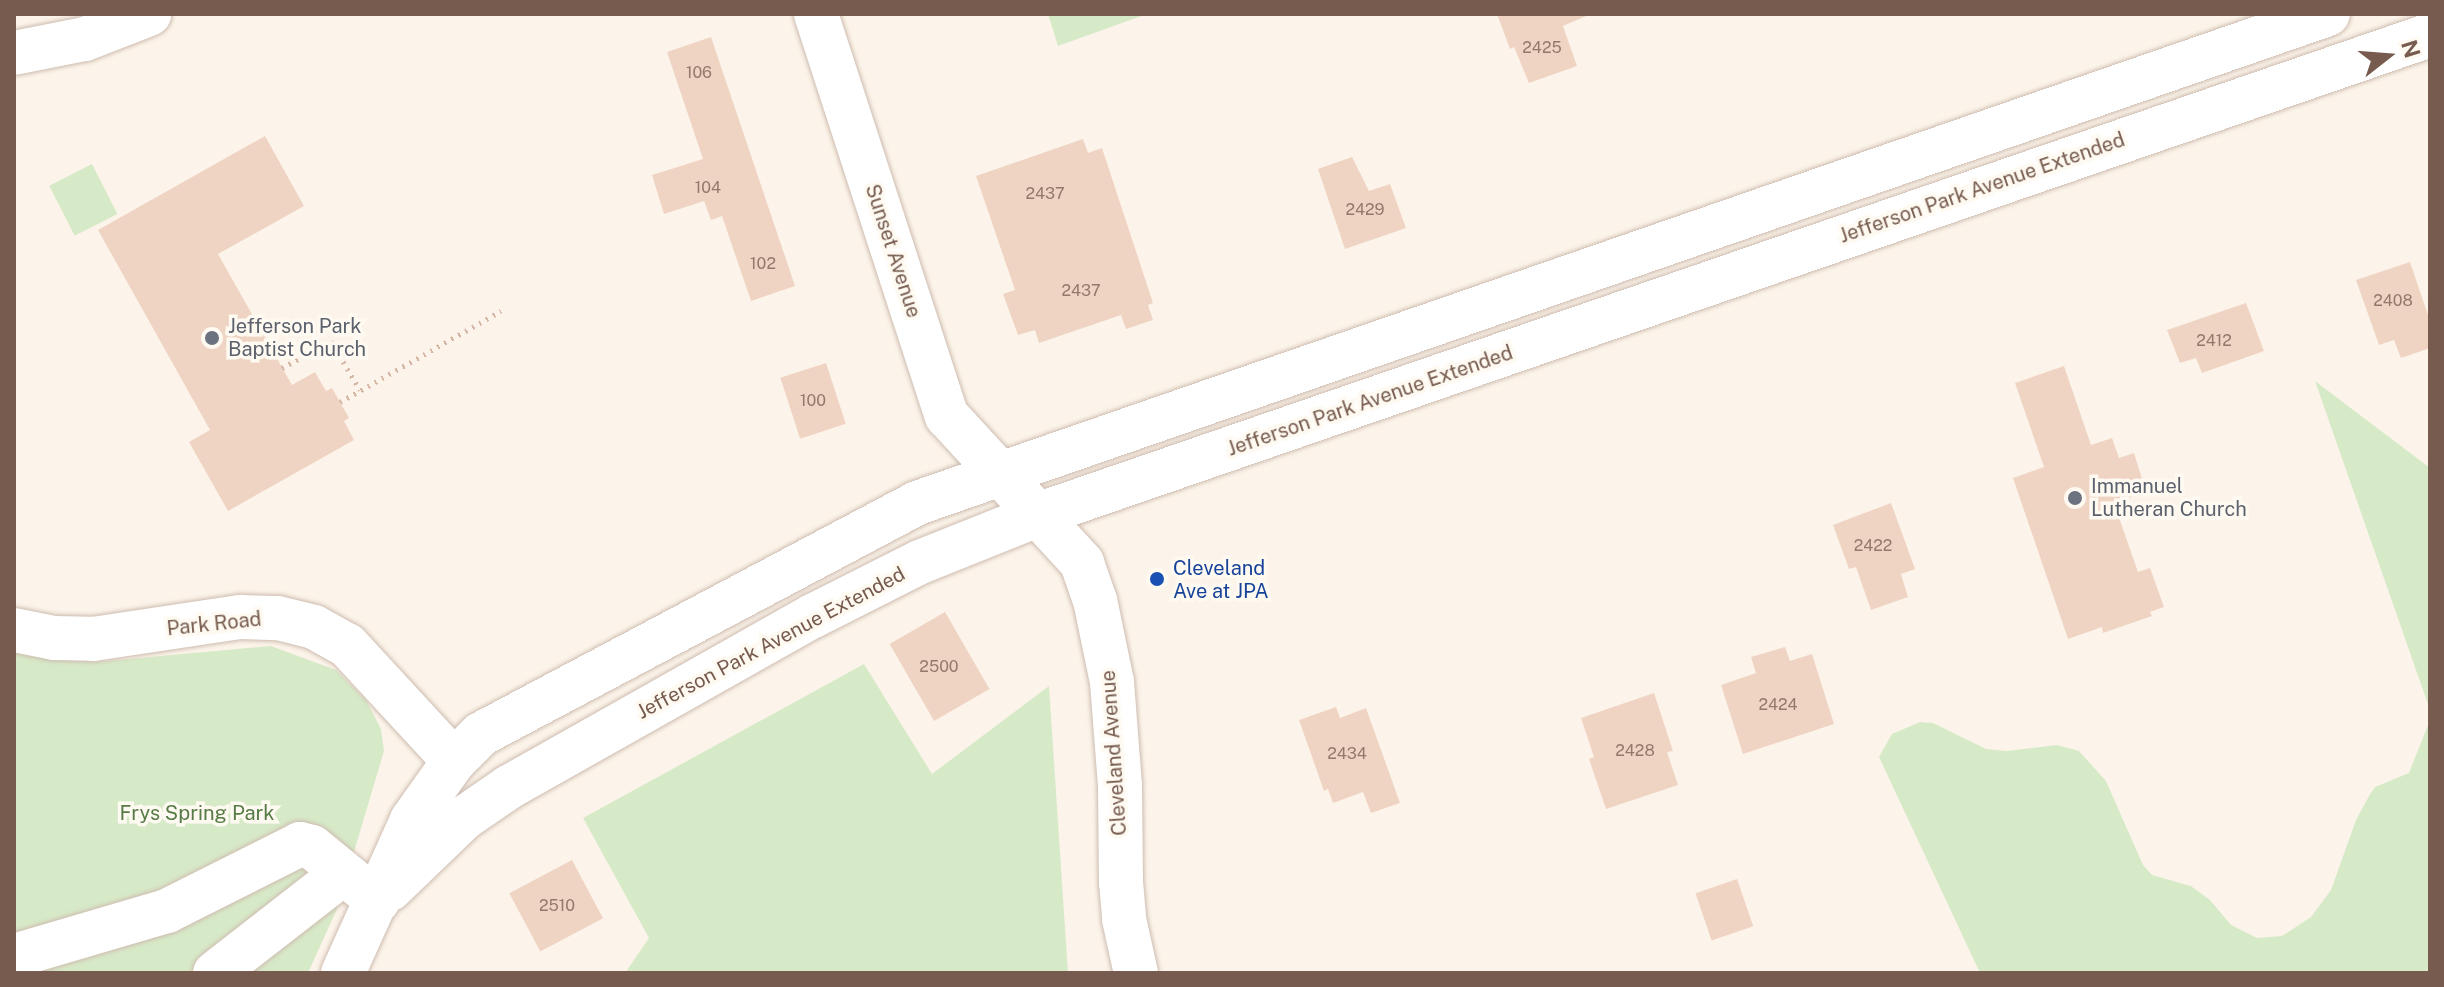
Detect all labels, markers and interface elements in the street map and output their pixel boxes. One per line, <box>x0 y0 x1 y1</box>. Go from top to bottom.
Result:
north arrow <box>2348 16 2428 96</box>
text: N <box>2396 37 2426 61</box>
house number: 2425 <box>1522 38 1562 58</box>
house number: 106 <box>686 63 712 83</box>
street label: Jefferson Park Avenue Extended <box>1836 128 2128 248</box>
house number: 104 <box>695 178 721 198</box>
street label: Sunset Avenue <box>860 181 926 321</box>
house number: 2437 <box>1026 184 1064 204</box>
house number: 2429 <box>1345 200 1385 220</box>
house number: 102 <box>750 254 776 274</box>
house number: 2437 <box>1062 281 1100 301</box>
house number: 2408 <box>2373 291 2413 311</box>
place label: Jefferson Park Baptist Church <box>228 314 366 361</box>
marker: Jefferson Park Baptist Church <box>203 329 221 347</box>
house number: 2412 <box>2196 331 2232 351</box>
street label: Jefferson Park Avenue Extended <box>1224 341 1516 461</box>
house number: 100 <box>800 391 826 411</box>
place label: Immanuel Lutheran Church <box>2091 474 2247 521</box>
marker: Immanuel Lutheran Church <box>2066 489 2084 507</box>
house number: 2422 <box>1854 536 1892 556</box>
place label: Cleveland Ave at JPA <box>1173 556 1269 603</box>
street label: Jefferson Park Avenue Extended <box>633 562 909 724</box>
marker: Cleveland Ave at JPA <box>1148 570 1166 588</box>
street label: Park Road <box>166 607 262 641</box>
house number: 2500 <box>919 657 959 677</box>
street label: Cleveland Avenue <box>1096 670 1132 836</box>
house number: 2424 <box>1758 695 1798 715</box>
house number: 2428 <box>1615 741 1655 761</box>
house number: 2434 <box>1327 744 1367 764</box>
park label: Frys Spring Park <box>119 801 275 825</box>
house number: 2510 <box>539 896 575 916</box>

